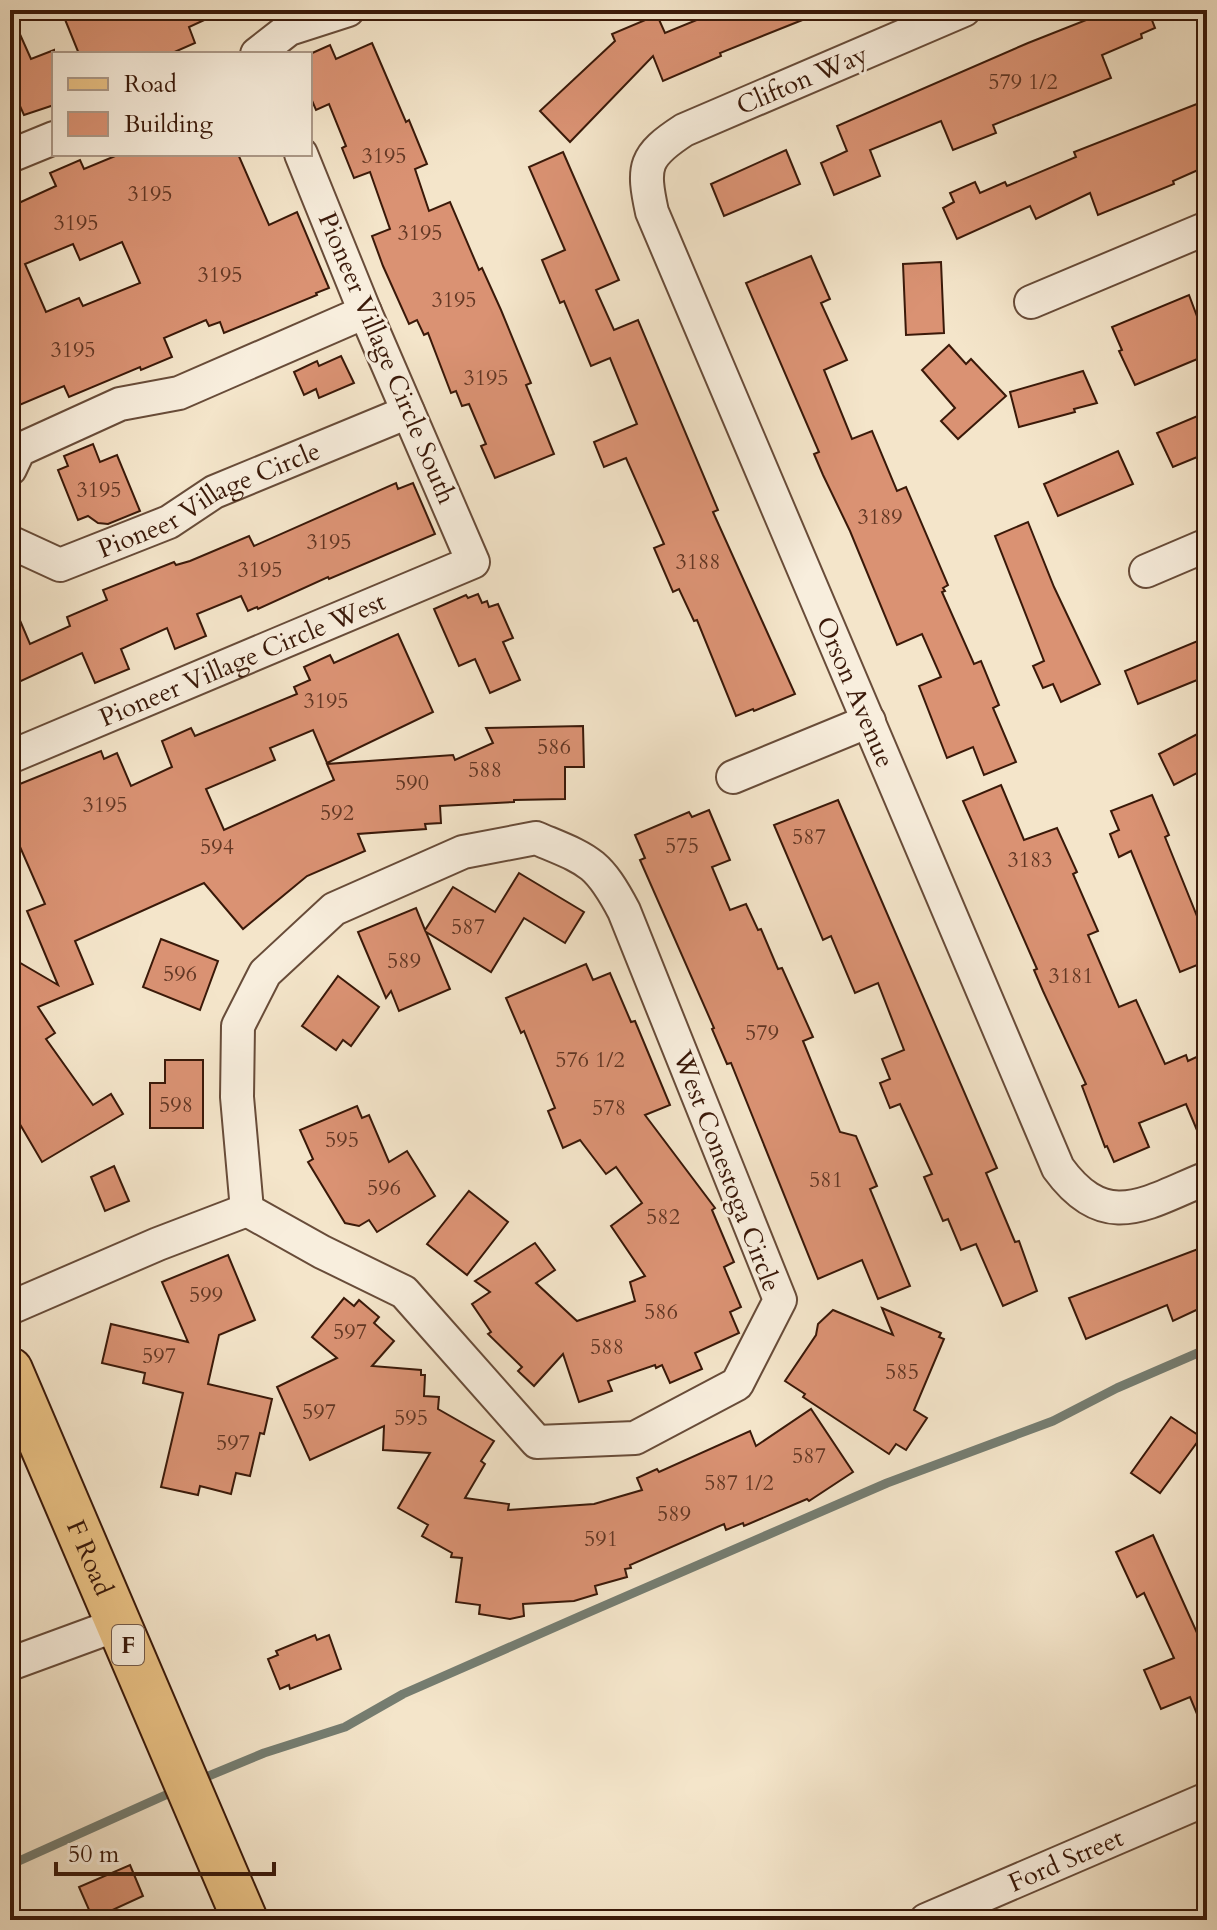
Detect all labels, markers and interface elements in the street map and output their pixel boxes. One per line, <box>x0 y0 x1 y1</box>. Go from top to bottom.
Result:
street label: Clifton Way <box>731 37 873 123</box>
legend <box>52 52 312 156</box>
house number: 579 1/2 <box>988 67 1058 97</box>
text: Road <box>124 68 177 101</box>
text: Building <box>124 108 214 141</box>
house number: 3195 <box>361 141 407 171</box>
house number: 3195 <box>127 179 173 209</box>
street label: Pioneer Village Circle South <box>310 207 464 509</box>
house number: 3195 <box>53 208 99 238</box>
house number: 3195 <box>397 218 443 248</box>
house number: 3195 <box>197 260 243 290</box>
house number: 3195 <box>431 285 477 315</box>
house number: 3195 <box>50 335 96 365</box>
house number: 3195 <box>463 363 509 393</box>
street label: Pioneer Village Circle <box>92 433 325 566</box>
house number: 3195 <box>76 475 122 505</box>
house number: 3189 <box>857 502 903 532</box>
house number: 3195 <box>306 527 352 557</box>
house number: 3188 <box>675 547 721 577</box>
house number: 3195 <box>237 555 283 585</box>
street label: Pioneer Village Circle West <box>94 583 391 735</box>
street label: Orson Avenue <box>808 611 903 773</box>
house number: 3195 <box>303 686 349 716</box>
house number: 586 <box>537 732 571 762</box>
house number: 588 <box>468 755 502 785</box>
house number: 590 <box>395 768 429 798</box>
house number: 3195 <box>82 790 128 820</box>
house number: 592 <box>320 798 354 828</box>
house number: 587 <box>792 822 826 852</box>
house number: 575 <box>665 831 699 861</box>
house number: 594 <box>200 832 234 862</box>
house number: 3183 <box>1007 845 1053 875</box>
house number: 587 <box>451 912 485 942</box>
house number: 589 <box>387 946 421 976</box>
house number: 596 <box>163 959 197 989</box>
house number: 3181 <box>1048 961 1094 991</box>
house number: 579 <box>745 1018 779 1048</box>
street label: West Conestoga Circle <box>664 1044 789 1297</box>
house number: 576 1/2 <box>555 1045 625 1075</box>
house number: 598 <box>159 1090 193 1120</box>
house number: 578 <box>592 1093 626 1123</box>
house number: 595 <box>325 1125 359 1155</box>
house number: 581 <box>809 1165 843 1195</box>
house number: 596 <box>367 1173 401 1203</box>
house number: 582 <box>646 1202 680 1232</box>
house number: 599 <box>189 1280 223 1310</box>
house number: 586 <box>644 1297 678 1327</box>
house number: 597 <box>333 1317 367 1347</box>
house number: 588 <box>590 1332 624 1362</box>
house number: 597 <box>142 1341 176 1371</box>
house number: 585 <box>885 1357 919 1387</box>
house number: 597 <box>302 1397 336 1427</box>
house number: 595 <box>394 1403 428 1433</box>
house number: 597 <box>216 1428 250 1458</box>
house number: 587 <box>792 1441 826 1471</box>
house number: 587 1/2 <box>704 1468 774 1498</box>
house number: 589 <box>657 1499 691 1529</box>
street label: F Road <box>59 1514 122 1601</box>
house number: 591 <box>584 1524 618 1554</box>
road number: F <box>112 1625 144 1665</box>
street label: Ford Street <box>1003 1820 1128 1900</box>
scale bar <box>56 1826 274 1876</box>
text: 50 m <box>68 1838 120 1871</box>

